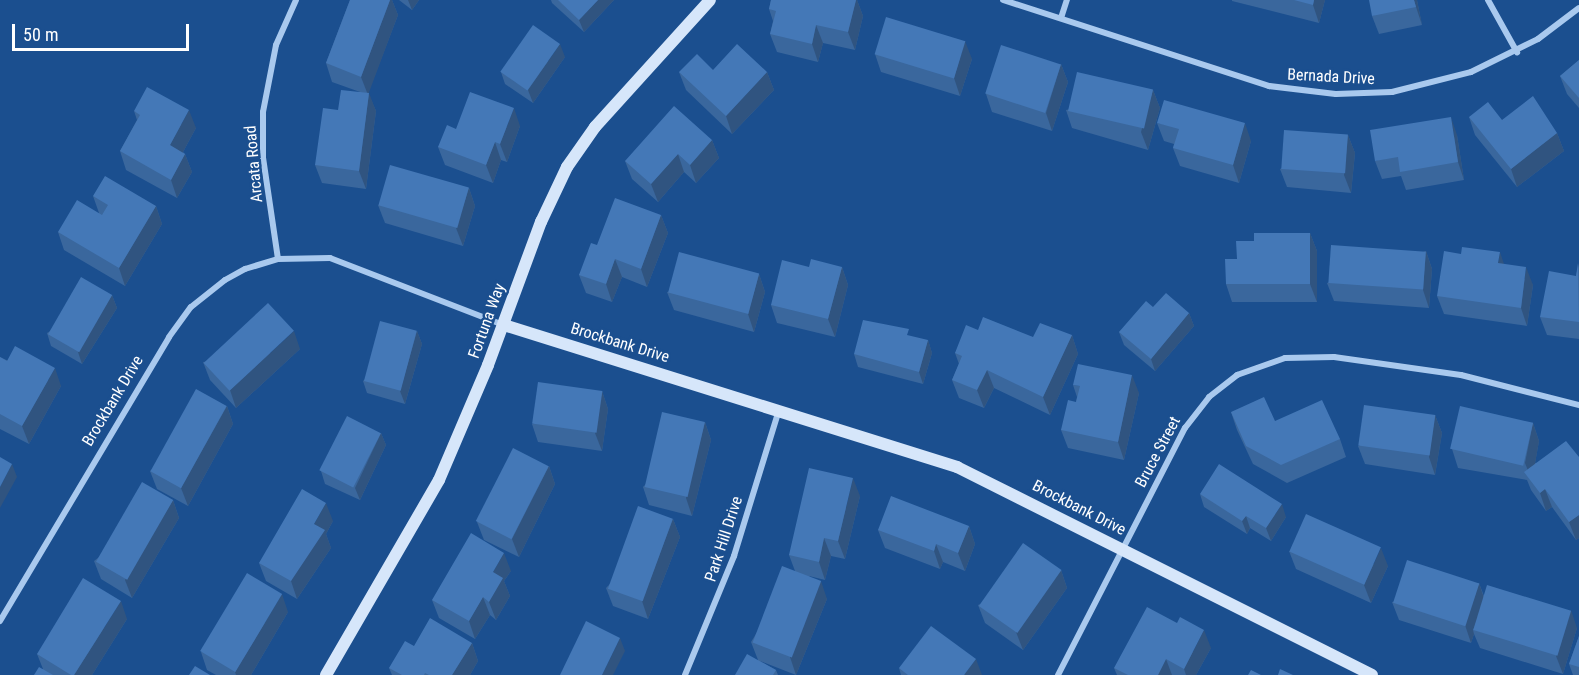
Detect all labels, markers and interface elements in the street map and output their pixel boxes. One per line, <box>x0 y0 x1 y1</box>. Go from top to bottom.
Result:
scale bar <box>15 12 192 50</box>
text: 50 m <box>23 24 58 45</box>
street label: Bernada Drive <box>1287 65 1375 89</box>
street label: Arcata Road <box>241 125 267 203</box>
street label: Fortuna Way <box>465 281 509 361</box>
street label: Brockbank Drive <box>568 319 672 367</box>
street label: Brockbank Drive <box>78 352 148 450</box>
street label: Bruce Street <box>1131 413 1185 491</box>
street label: Brockbank Drive <box>1029 476 1129 540</box>
street label: Park Hill Drive <box>701 494 747 584</box>

